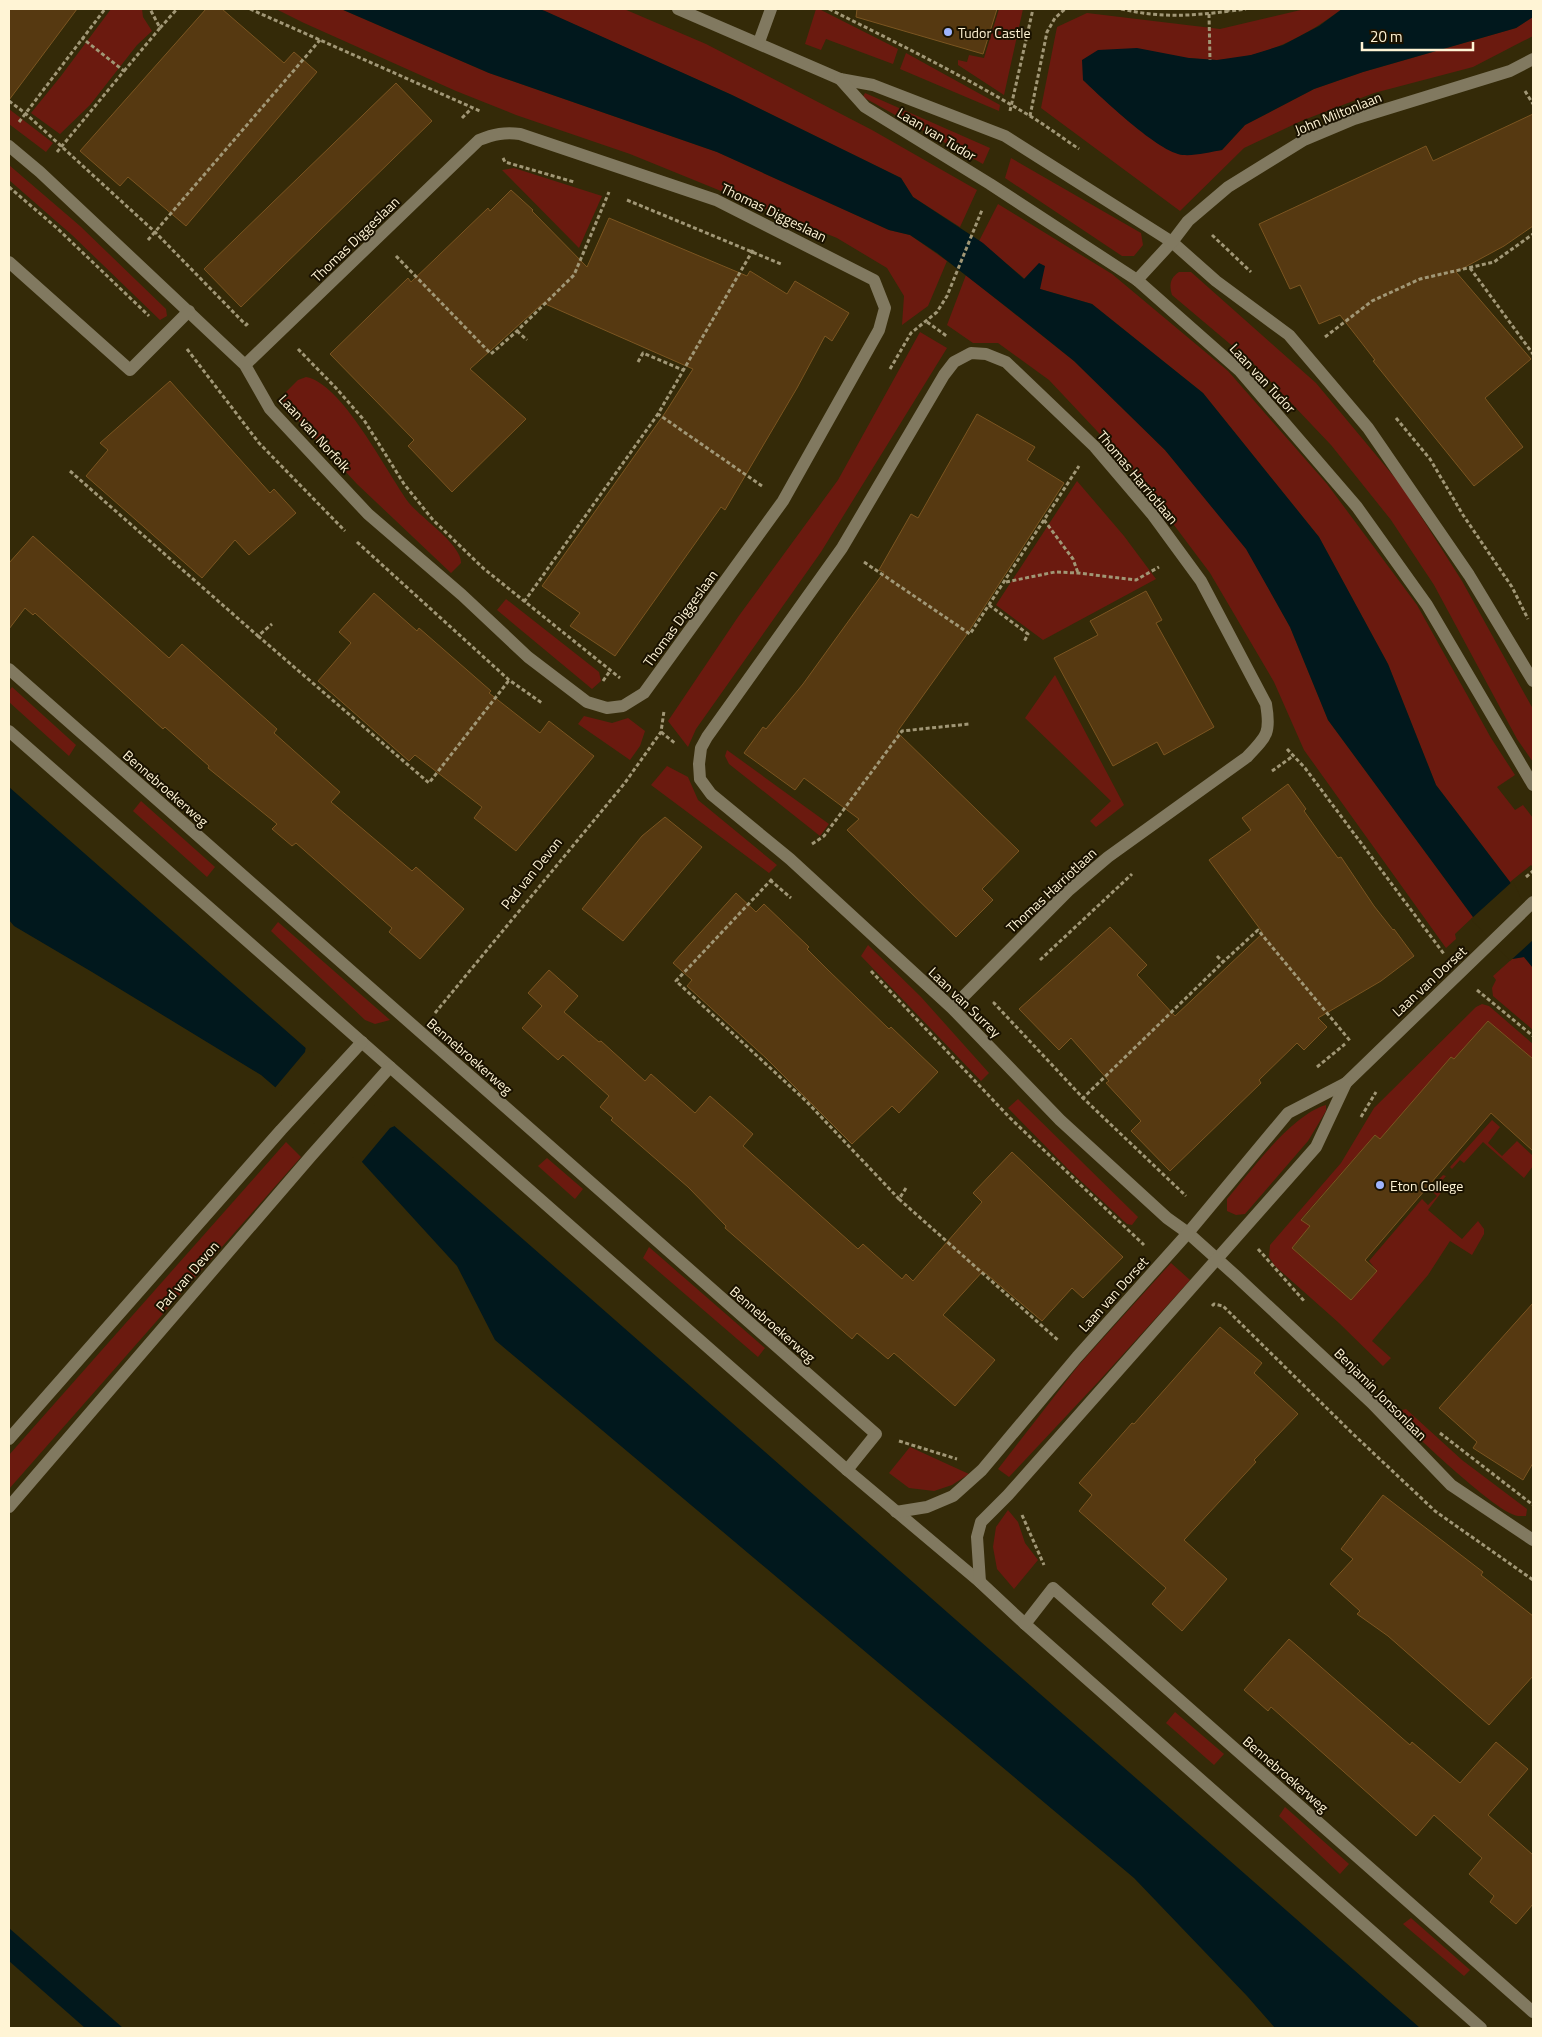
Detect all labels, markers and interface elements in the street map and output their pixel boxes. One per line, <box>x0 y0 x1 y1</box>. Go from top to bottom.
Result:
scale bar <box>1362 20 1473 52</box>
place label: Tudor Castle <box>958 22 1031 43</box>
text: 20 m <box>1370 25 1403 48</box>
marker: Tudor Castle <box>942 26 954 38</box>
street label: John Miltonlaan <box>1291 86 1385 140</box>
street label: Laan van Tudor <box>894 102 981 166</box>
street label: Thomas Diggeslaan <box>718 177 830 247</box>
street label: Thomas Diggeslaan <box>306 191 404 287</box>
street label: Laan van Tudor <box>1225 338 1301 418</box>
street label: Laan van Norfolk <box>274 389 356 477</box>
street label: Thomas Harriotlaan <box>1092 425 1184 529</box>
street label: Thomas Diggeslaan <box>638 565 722 671</box>
street label: Bennebroekerweg <box>118 745 214 831</box>
street label: Pad van Devon <box>495 832 567 914</box>
street label: Thomas Harriotlaan <box>1001 842 1101 938</box>
street label: Laan van Dorset <box>1387 941 1471 1021</box>
street label: Laan van Surrey <box>924 962 1006 1042</box>
street label: Bennebroekerweg <box>422 1013 518 1099</box>
place label: Eton College <box>1390 1175 1463 1196</box>
marker: Eton College <box>1374 1179 1386 1191</box>
street label: Pad van Devon <box>150 1236 224 1316</box>
street label: Laan van Dorset <box>1073 1252 1153 1336</box>
street label: Bennebroekerweg <box>725 1281 821 1367</box>
street label: Benjamin Jonsonlaan <box>1330 1343 1432 1445</box>
street label: Bennebroekerweg <box>1238 1731 1334 1817</box>

